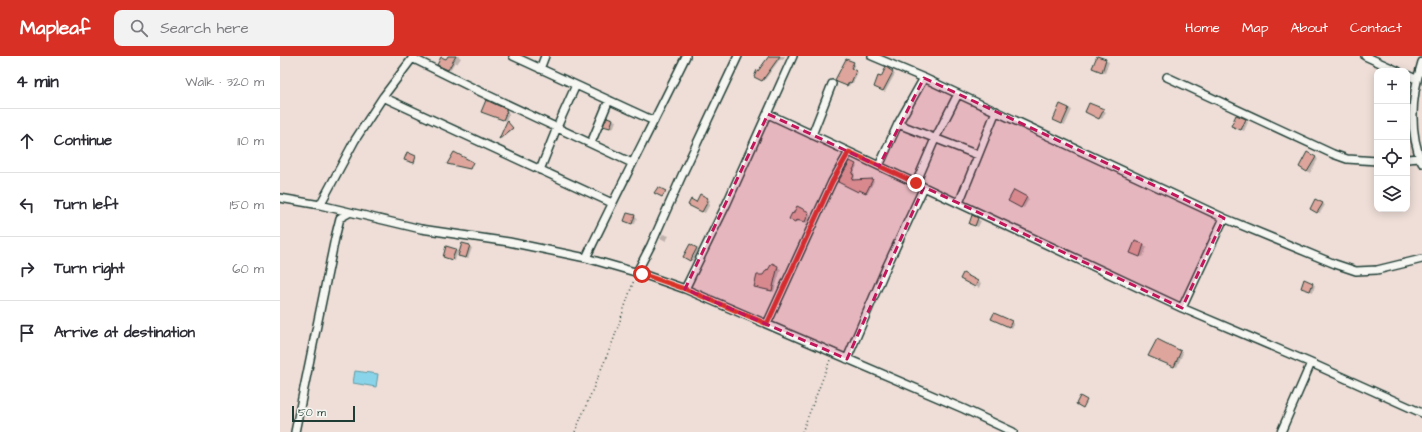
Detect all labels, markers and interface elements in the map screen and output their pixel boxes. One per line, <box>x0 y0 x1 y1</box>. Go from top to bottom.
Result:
search box <box>114 10 394 46</box>
text: Mapleaf <box>20 15 90 42</box>
icon: search <box>128 17 150 39</box>
text: Search here <box>160 18 249 39</box>
text: Home <box>1185 18 1220 38</box>
text: Map <box>1242 18 1268 38</box>
text: About <box>1290 18 1328 38</box>
text: Contact <box>1350 18 1402 38</box>
map controls <box>1374 68 1410 212</box>
button: + <box>1374 68 1410 104</box>
text: 4 min <box>16 70 59 94</box>
text: Walk · 320 m <box>185 73 264 91</box>
button: − <box>1374 104 1410 140</box>
icon: ahead <box>16 130 38 152</box>
text: Continue <box>54 130 112 151</box>
text: 110 m <box>237 132 264 150</box>
button: locate <box>1374 140 1410 176</box>
route end <box>907 174 925 192</box>
button: layers <box>1374 176 1410 212</box>
icon: left <box>16 194 38 216</box>
text: Turn left <box>54 194 118 215</box>
text: 150 m <box>230 196 264 214</box>
icon: right <box>16 258 38 280</box>
text: Turn right <box>54 258 125 279</box>
text: 60 m <box>232 260 264 278</box>
route start <box>633 265 651 283</box>
icon: arrive <box>16 322 38 344</box>
text: Arrive at destination <box>54 322 195 343</box>
scale bar <box>292 404 355 423</box>
text: 50 m <box>298 405 326 420</box>

